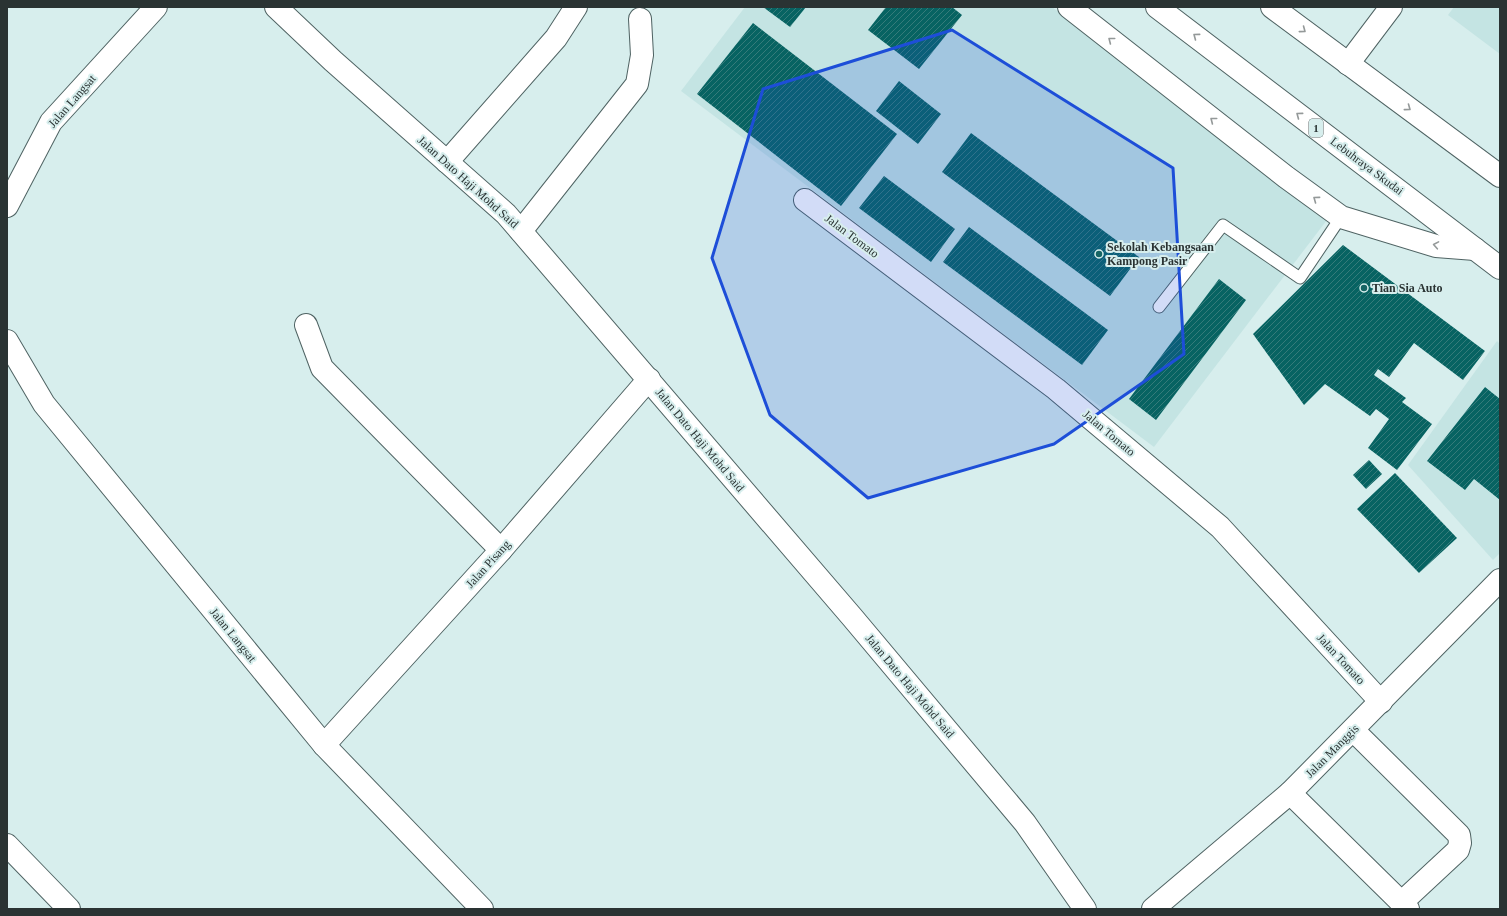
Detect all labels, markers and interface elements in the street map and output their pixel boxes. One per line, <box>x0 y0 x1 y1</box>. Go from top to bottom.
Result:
one-way arrow <box>1299 26 1306 33</box>
one-way arrow <box>1193 34 1200 41</box>
one-way arrow <box>1108 38 1115 45</box>
street label: Jalan Langsat <box>45 71 99 130</box>
one-way arrow <box>1403 103 1410 110</box>
one-way arrow <box>1297 113 1304 120</box>
one-way arrow <box>1211 118 1218 125</box>
road number: 1 <box>1309 119 1323 137</box>
street label: Jalan Dato Haji Mohd Said <box>415 133 521 231</box>
street label: Lebuhraya Skudai <box>1328 134 1407 198</box>
one-way arrow <box>1314 197 1321 204</box>
street label: Jalan Tomato <box>822 211 882 261</box>
place label: Sekolah Kebangsaan Kampong Pasir <box>1107 240 1214 268</box>
one-way arrow <box>1433 241 1439 250</box>
marker: Sekolah Kebangsaan Kampong Pasir <box>1094 249 1104 259</box>
place label: Tian Sia Auto <box>1372 281 1442 295</box>
marker: Tian Sia Auto <box>1359 283 1369 293</box>
street label: Jalan Dato Haji Mohd Said <box>653 385 747 495</box>
street label: Jalan Tomato <box>1080 407 1138 459</box>
street label: Jalan Pisang <box>463 537 513 591</box>
street label: Jalan Langsat <box>207 605 260 665</box>
street label: Jalan Dato Haji Mohd Said <box>863 631 957 741</box>
street label: Jalan Tomato <box>1314 631 1368 687</box>
street label: Jalan Manggis <box>1302 721 1362 781</box>

